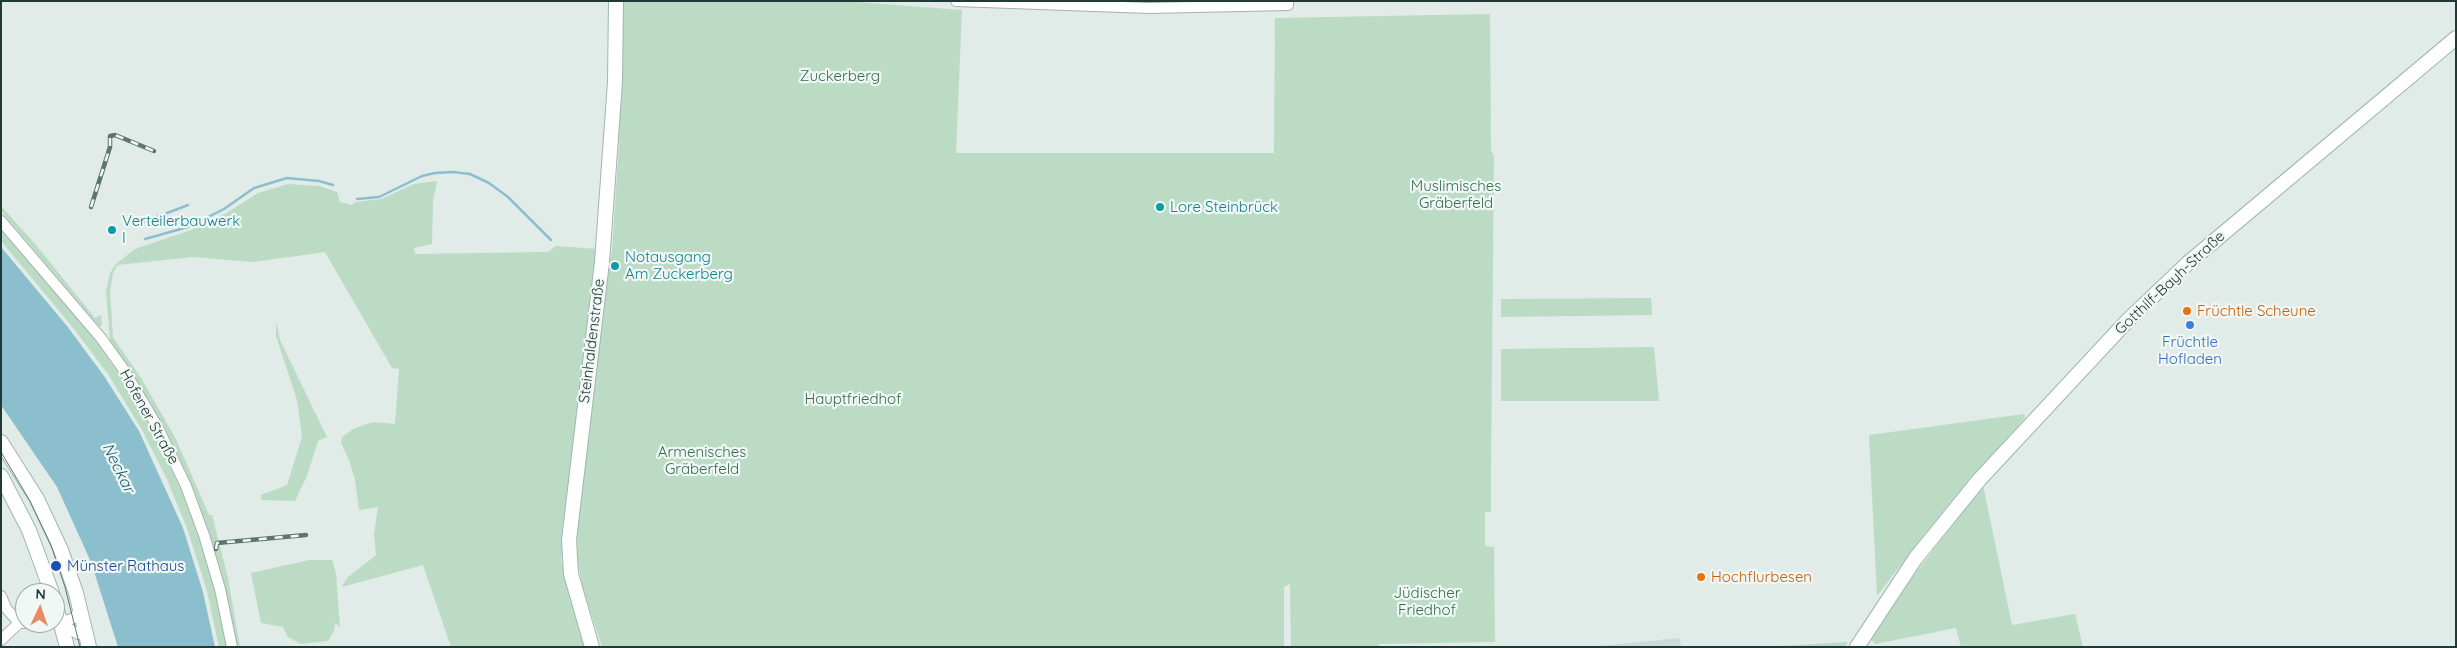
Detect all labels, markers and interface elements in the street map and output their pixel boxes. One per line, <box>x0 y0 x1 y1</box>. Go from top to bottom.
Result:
park label: Zuckerberg <box>800 67 880 85</box>
park label: Muslimisches Gräberfeld <box>1411 177 1501 212</box>
place label: Lore Steinbrück <box>1170 198 1278 216</box>
marker: Lore Steinbrück <box>1154 201 1166 213</box>
place label: Verteilerbauwerk I <box>122 212 240 247</box>
marker: Verteilerbauwerk I <box>106 224 118 236</box>
street label: Gotthilf-Bayh-Straße <box>2111 227 2229 339</box>
place label: Notausgang Am Zuckerberg <box>625 248 733 283</box>
marker: Notausgang Am Zuckerberg <box>609 260 621 272</box>
street label: Steinhaldenstraße <box>575 278 609 404</box>
place label: Früchtle Scheune <box>2197 302 2316 320</box>
marker: Früchtle Scheune <box>2181 305 2193 317</box>
marker: Früchtle Hofladen <box>2184 319 2196 331</box>
place label: Früchtle Hofladen <box>2158 333 2222 368</box>
street label: Hofener Straße <box>115 366 183 468</box>
park label: Hauptfriedhof <box>804 390 902 408</box>
water label: Neckar <box>98 440 138 496</box>
park label: Armenisches Gräberfeld <box>658 443 746 478</box>
place label: Münster Rathaus <box>67 557 184 575</box>
marker: Münster Rathaus <box>49 559 63 573</box>
place label: Hochflurbesen <box>1711 568 1812 586</box>
marker: Hochflurbesen <box>1695 571 1707 583</box>
north arrow <box>15 583 65 633</box>
park label: Jüdischer Friedhof <box>1394 584 1460 619</box>
text: N <box>35 585 46 603</box>

